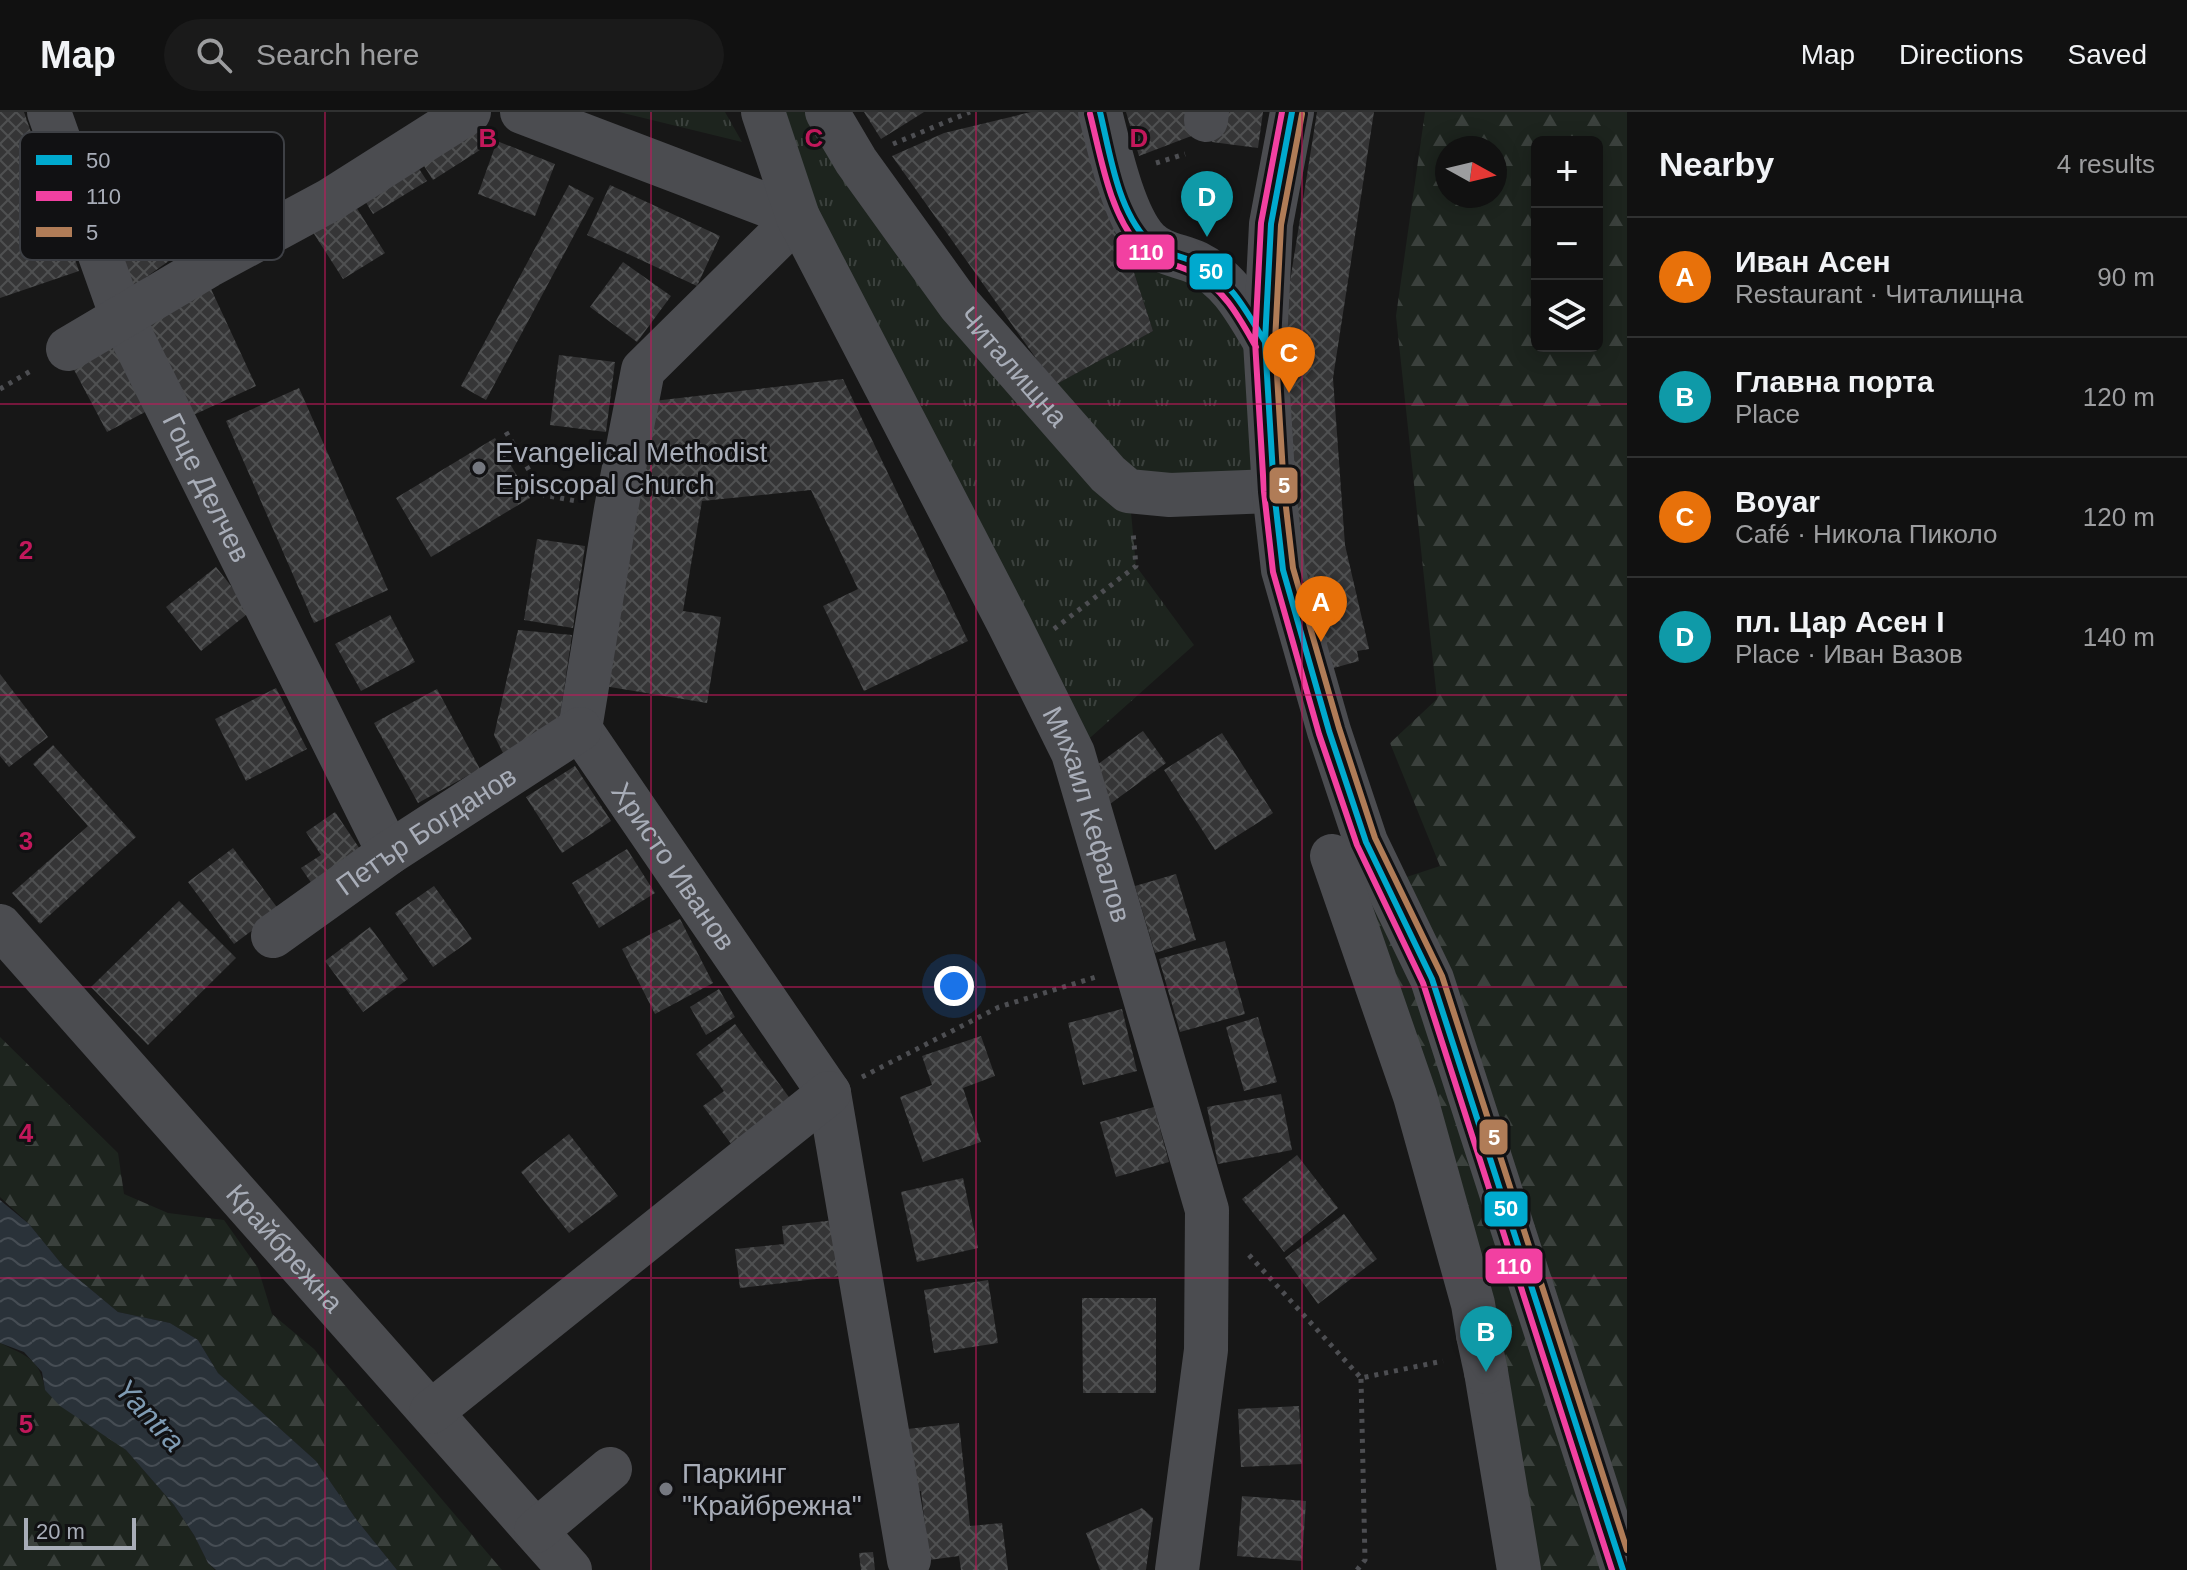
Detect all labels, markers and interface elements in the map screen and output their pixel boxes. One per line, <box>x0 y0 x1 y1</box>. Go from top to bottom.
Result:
search box <box>164 19 724 91</box>
icon: search <box>192 33 236 77</box>
text: Map <box>40 34 116 76</box>
text: Search here <box>256 38 419 71</box>
text: Map <box>1801 39 1855 70</box>
text: Directions <box>1899 39 2024 70</box>
text: Saved <box>2068 39 2147 70</box>
text: B <box>479 123 497 153</box>
text: C <box>805 123 824 153</box>
text: D <box>1130 123 1148 153</box>
legend <box>20 132 284 260</box>
north arrow <box>1435 136 1507 208</box>
map controls <box>1531 136 1603 352</box>
button: + <box>1531 136 1603 208</box>
text: Nearby <box>1659 145 1774 183</box>
text: 50 <box>86 148 110 173</box>
text: 4 results <box>2057 149 2155 179</box>
pin: D <box>1181 171 1233 237</box>
text: 110 <box>86 184 121 209</box>
button: − <box>1531 208 1603 280</box>
text: 5 <box>86 220 98 245</box>
line badge: 110 <box>1115 233 1176 271</box>
text: 110 <box>1128 240 1164 265</box>
text: Иван Асен <box>1735 245 1891 278</box>
line badge: 50 <box>1188 252 1234 291</box>
text: 50 <box>1199 259 1223 284</box>
text: A <box>1676 262 1694 292</box>
text: 90 m <box>2097 262 2155 292</box>
text: Restaurant · Читалищна <box>1735 279 2023 309</box>
button: layers <box>1531 280 1603 352</box>
street label: Читалищна <box>953 300 1074 433</box>
pin: C <box>1263 327 1315 393</box>
text: Главна порта <box>1735 365 1934 398</box>
text: B <box>1676 382 1694 412</box>
text: 120 m <box>2083 382 2155 412</box>
text: Place <box>1735 399 1800 429</box>
street label: Гоце Делчев <box>157 408 257 567</box>
place label: Evangelical Methodist Episcopal Church <box>495 437 768 500</box>
marker: Evangelical Methodist Episcopal Church <box>470 459 488 477</box>
line badge: 5 <box>1268 466 1299 505</box>
text: 5 <box>1278 473 1290 498</box>
text: Boyar <box>1735 485 1820 518</box>
text: C <box>1676 502 1694 532</box>
text: 120 m <box>2083 502 2155 532</box>
text: Café · Никола Пиколо <box>1735 519 1997 549</box>
text: 2 <box>19 535 33 565</box>
pin: A <box>1295 576 1347 642</box>
text: пл. Цар Асен I <box>1735 605 1945 638</box>
text: D <box>1676 622 1694 652</box>
text: 140 m <box>2083 622 2155 652</box>
text: Place · Иван Вазов <box>1735 639 1963 669</box>
street label: Михаил Кефалов <box>1037 701 1137 926</box>
street label: Петър Богданов <box>330 759 522 901</box>
street label: Христо Иванов <box>606 777 742 956</box>
text: 3 <box>19 826 33 856</box>
your location <box>934 966 974 1006</box>
text: 4 <box>19 1118 34 1148</box>
line badge: 5 <box>1478 1118 1509 1156</box>
text: 5 <box>1488 1125 1500 1150</box>
street label: Крайбрежна <box>220 1178 350 1318</box>
line badge: 50 <box>1483 1190 1529 1228</box>
text: 50 <box>1494 1196 1518 1221</box>
line badge: 110 <box>1484 1247 1544 1285</box>
text: 110 <box>1496 1254 1532 1279</box>
pin: B <box>1460 1306 1512 1372</box>
water label: Yantra <box>109 1372 191 1458</box>
text: 5 <box>19 1409 33 1439</box>
place label: Паркинг "Крайбрежна" <box>682 1458 862 1521</box>
marker: Паркинг "Крайбрежна" <box>657 1480 675 1498</box>
scale bar <box>24 1514 136 1550</box>
text: 20 m <box>36 1519 85 1544</box>

